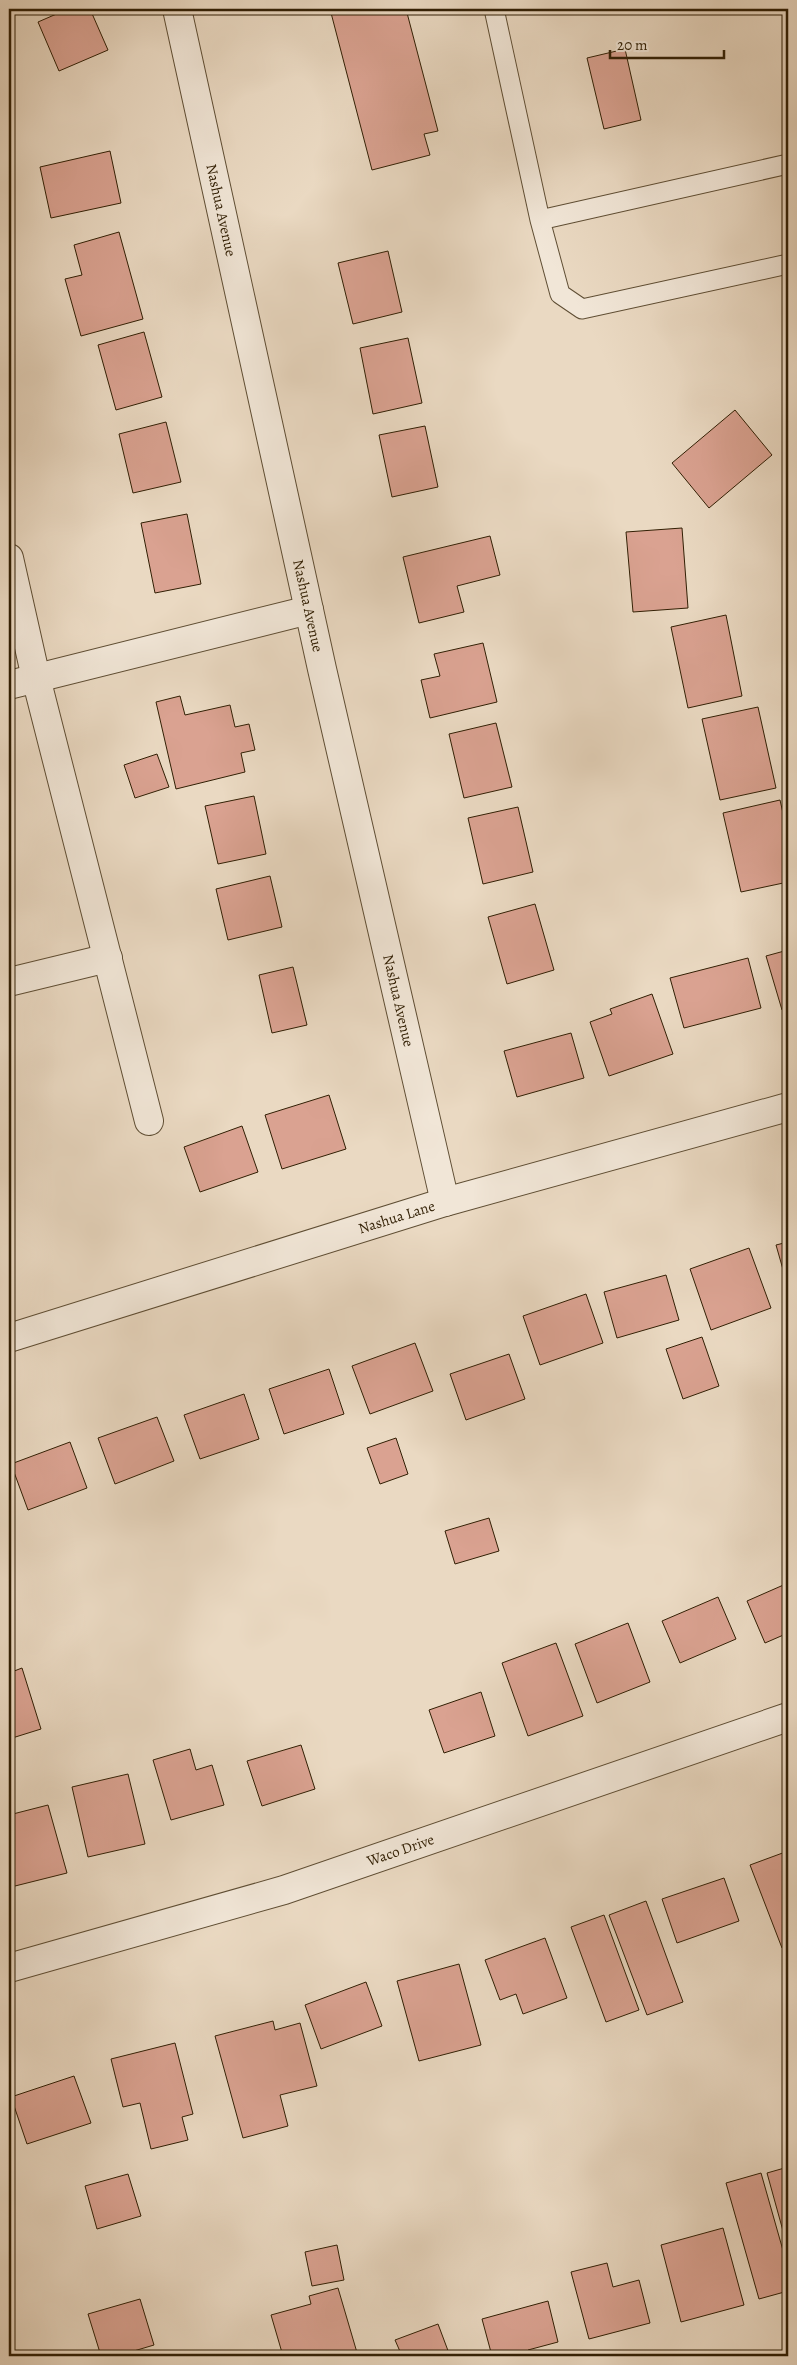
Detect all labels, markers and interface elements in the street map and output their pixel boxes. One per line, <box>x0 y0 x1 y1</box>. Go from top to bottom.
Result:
scale bar <box>610 28 723 60</box>
text: 20 m <box>617 35 648 55</box>
street label: Nashua Avenue <box>201 162 241 259</box>
street label: Nashua Avenue <box>288 558 328 654</box>
street label: Nashua Avenue <box>378 952 419 1049</box>
street label: Nashua Lane <box>356 1196 438 1238</box>
street label: Waco Drive <box>363 1829 437 1871</box>

